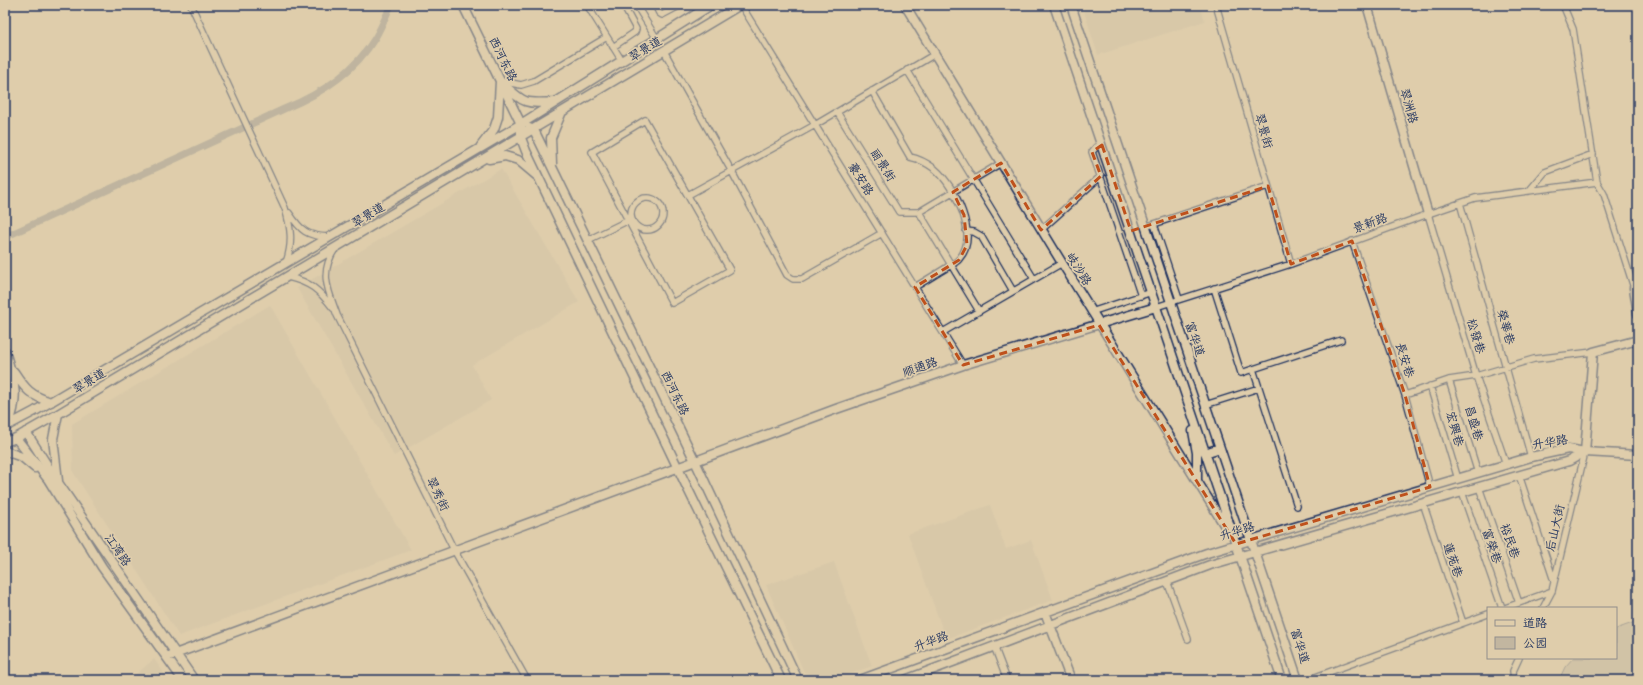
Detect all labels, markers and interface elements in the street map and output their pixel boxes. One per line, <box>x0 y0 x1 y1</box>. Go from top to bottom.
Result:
street label: 西河东路 <box>484 35 519 85</box>
street label: 翠景道 <box>626 35 665 66</box>
street label: 翠洲路 <box>1395 87 1420 126</box>
street label: 翠景街 <box>1250 112 1275 151</box>
street label: 丽景街 <box>866 147 898 185</box>
street label: 豪安路 <box>844 161 876 199</box>
street label: 翠景道 <box>349 201 388 232</box>
street label: 景新路 <box>1351 211 1390 238</box>
street label: 岐沙路 <box>1062 251 1094 289</box>
street label: 榮華巷 <box>1492 308 1517 347</box>
street label: 松發巷 <box>1462 317 1487 356</box>
street label: 富华道 <box>1181 320 1207 359</box>
street label: 長安巷 <box>1391 341 1416 380</box>
street label: 顺通路 <box>901 355 940 381</box>
street label: 翠景道 <box>70 367 109 398</box>
street label: 西河东路 <box>656 369 691 419</box>
street label: 昌盛巷 <box>1460 404 1485 443</box>
street label: 宏興巷 <box>1441 410 1466 449</box>
street label: 升华路 <box>1531 433 1569 454</box>
street label: 翠秀街 <box>422 475 451 514</box>
street label: 后山大街 <box>1544 503 1569 553</box>
street label: 升华路 <box>1218 520 1257 545</box>
street label: 裕民巷 <box>1496 522 1522 561</box>
street label: 富榮巷 <box>1478 527 1504 566</box>
street label: 江湾路 <box>100 532 133 570</box>
street label: 蓮苑巷 <box>1439 541 1465 580</box>
legend <box>1487 607 1617 659</box>
text: 道路 <box>1523 617 1547 632</box>
street label: 富华道 <box>1286 627 1311 666</box>
street label: 升华路 <box>912 629 951 656</box>
text: 公园 <box>1523 637 1547 652</box>

